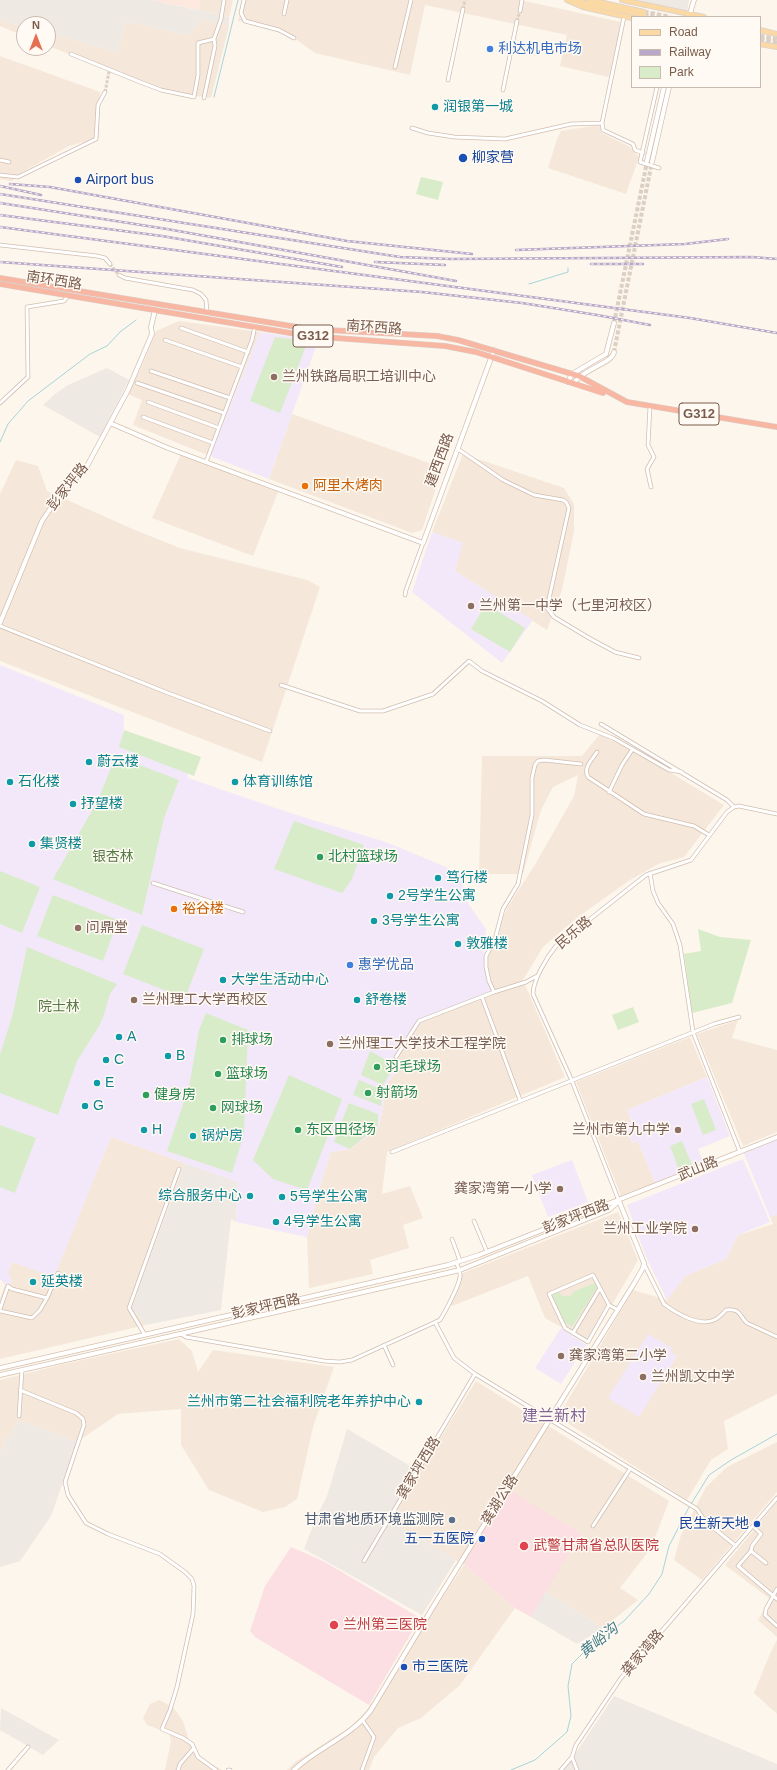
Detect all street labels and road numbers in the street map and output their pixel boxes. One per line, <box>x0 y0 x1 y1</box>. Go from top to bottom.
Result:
street label: 南环西路 <box>25 268 83 294</box>
street label: 南环西路 <box>345 318 403 338</box>
road number: G312 <box>293 325 333 347</box>
road number: G312 <box>679 403 719 425</box>
street label: 建西西路 <box>423 431 457 489</box>
street label: 彭家坪路 <box>44 460 92 514</box>
street label: 民乐路 <box>553 913 595 953</box>
street label: 武山路 <box>675 1153 721 1185</box>
street label: 彭家坪西路 <box>540 1197 612 1237</box>
street label: 彭家坪西路 <box>230 1291 302 1323</box>
street label: 龚家坪西路 <box>394 1434 444 1502</box>
street label: 龚湖公路 <box>478 1472 522 1528</box>
street label: 龚家湾路 <box>618 1626 668 1680</box>

